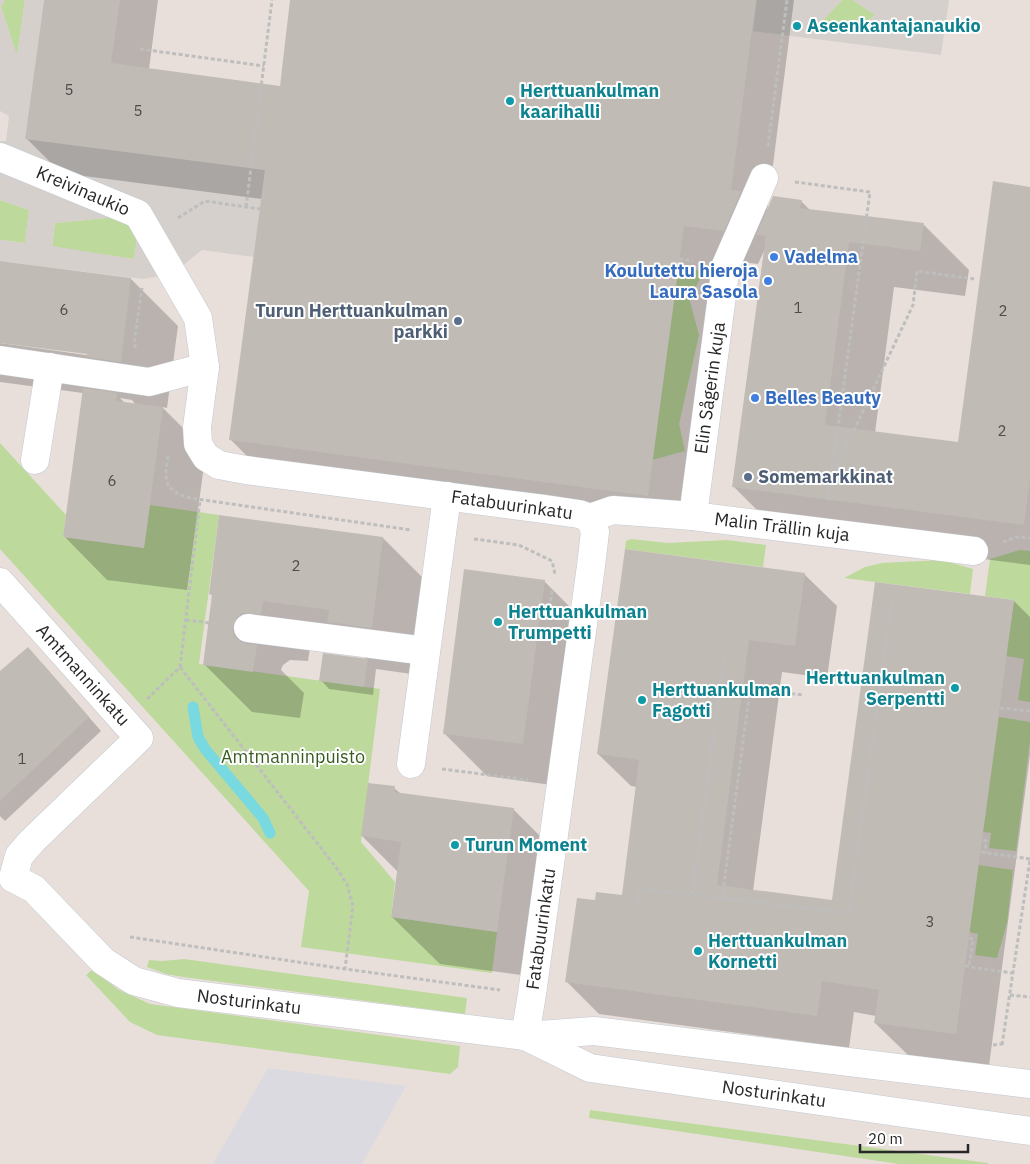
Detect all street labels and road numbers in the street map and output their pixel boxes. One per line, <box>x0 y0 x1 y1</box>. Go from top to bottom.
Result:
street label: Kreivinaukio <box>33 160 134 221</box>
street label: Elin Sågerin kuja <box>689 320 730 455</box>
street label: Fatabuurinkatu <box>450 485 574 524</box>
street label: Malin Trällin kuja <box>713 507 851 546</box>
street label: Amtmanninkatu <box>31 619 135 731</box>
street label: Fatabuurinkatu <box>521 867 560 991</box>
street label: Nosturinkatu <box>196 984 303 1019</box>
street label: Nosturinkatu <box>721 1075 828 1112</box>

